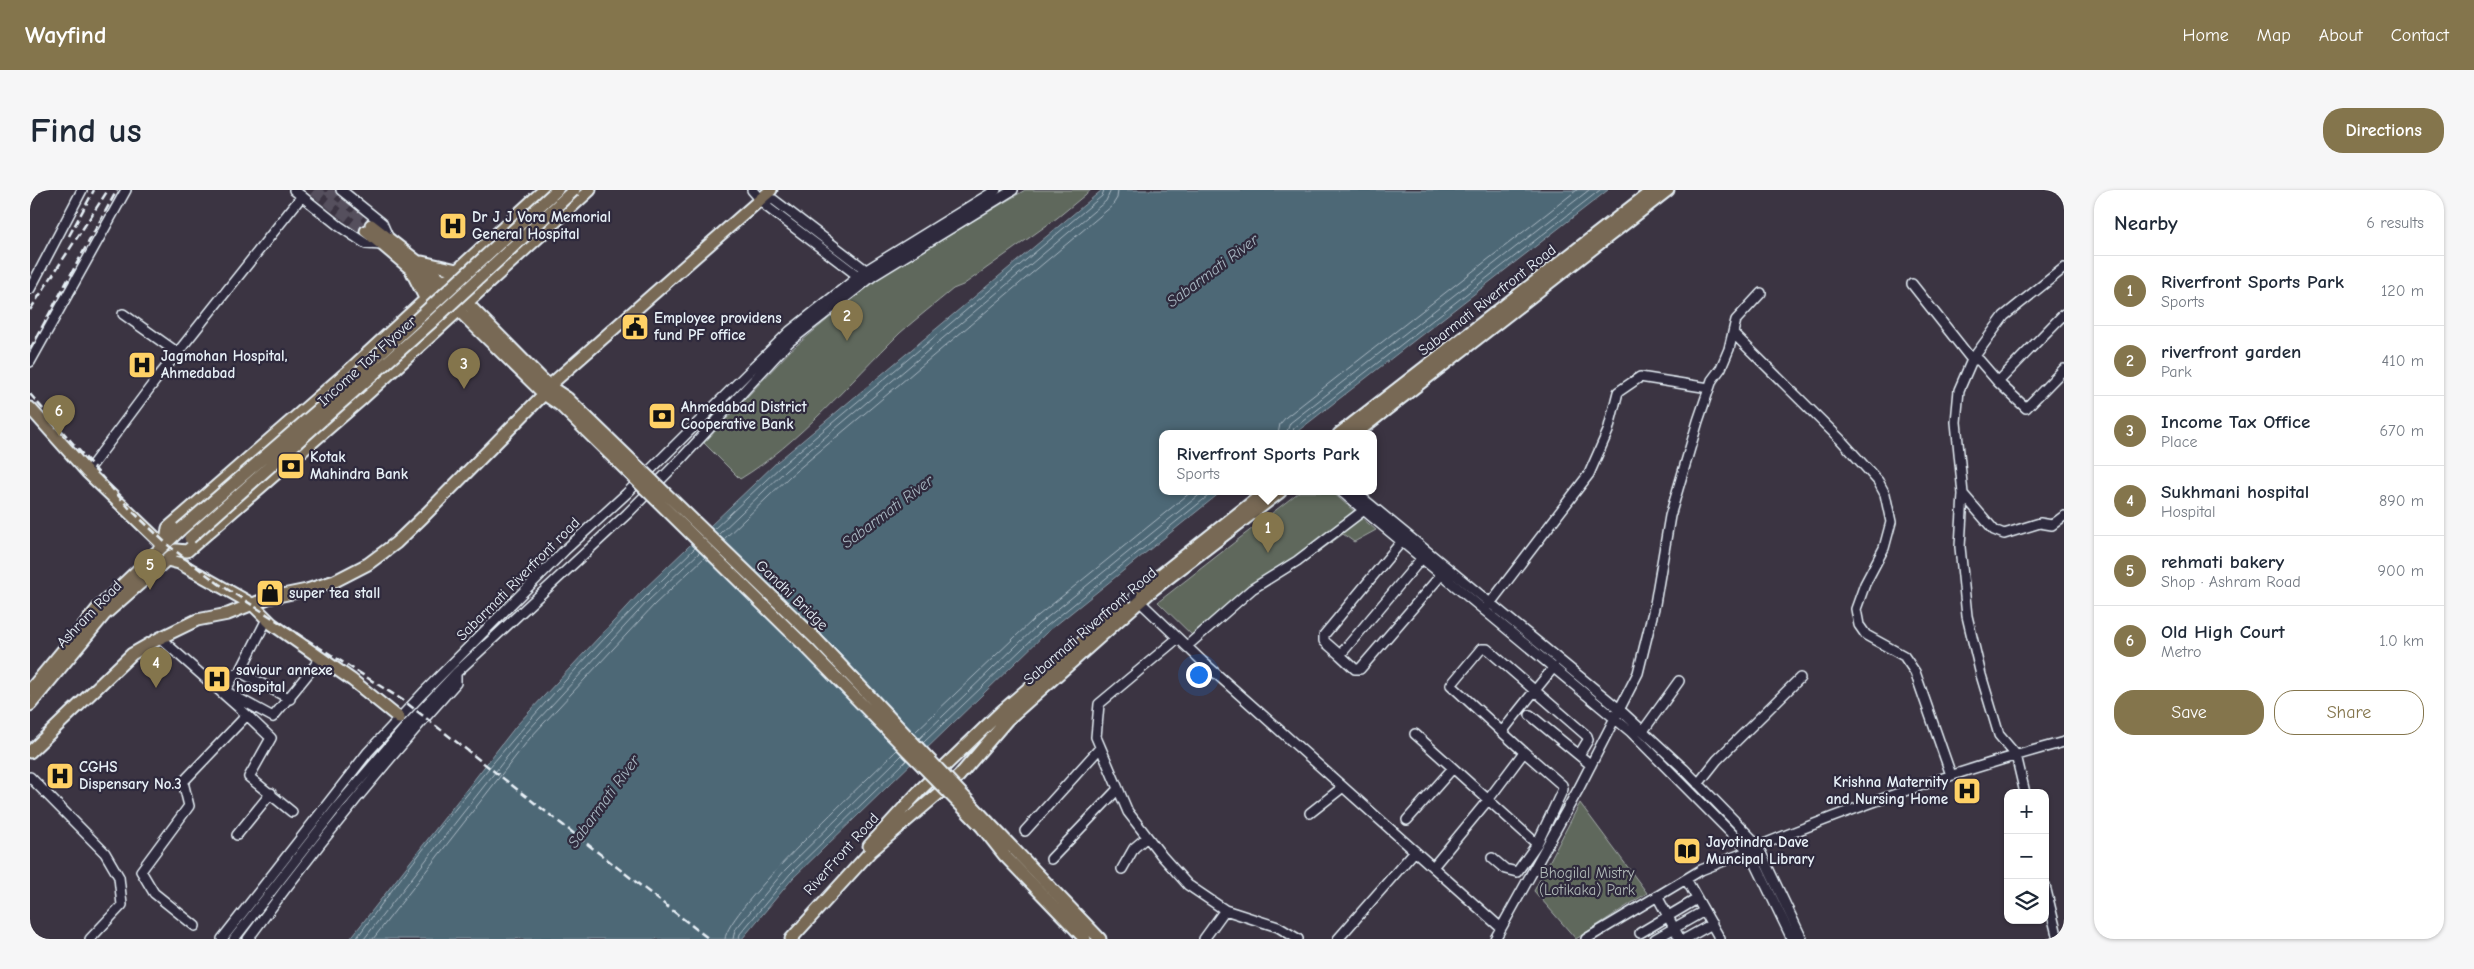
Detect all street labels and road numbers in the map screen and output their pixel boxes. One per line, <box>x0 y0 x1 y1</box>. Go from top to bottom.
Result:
street label: Sabarmati Riverfront Road <box>1414 241 1560 359</box>
street label: Income Tax Flyover <box>314 312 420 410</box>
street label: Sabarmati Riverfront road <box>453 514 583 644</box>
street label: Gandhi Bridge <box>752 556 832 634</box>
street label: Sabarmati Riverfront Road <box>1020 563 1160 689</box>
street label: Ashram Road <box>53 577 125 651</box>
street label: RiverFront Road <box>799 809 883 899</box>

